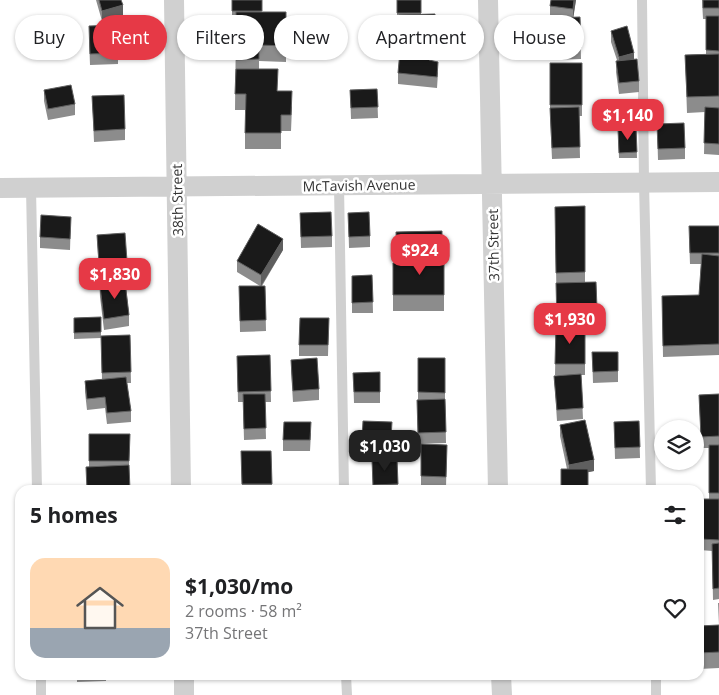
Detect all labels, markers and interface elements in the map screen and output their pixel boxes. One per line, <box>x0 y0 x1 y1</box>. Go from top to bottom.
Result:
chip: Buy <box>15 15 83 60</box>
chip: Rent <box>93 15 167 60</box>
chip: Filters <box>177 15 264 60</box>
chip: New <box>274 15 348 60</box>
chip: Apartment <box>358 15 484 60</box>
chip: House <box>494 15 584 60</box>
pin: $1,140 <box>587 98 669 141</box>
text: $1,140 <box>603 104 653 126</box>
street label: 38th Street <box>167 164 187 236</box>
street label: McTavish Avenue <box>302 175 416 195</box>
street label: 37th Street <box>483 209 503 281</box>
pin: $924 <box>390 234 450 276</box>
text: $924 <box>402 239 438 261</box>
pin: $1,830 <box>74 258 156 300</box>
text: $1,830 <box>90 263 140 285</box>
pin: $1,930 <box>529 302 611 345</box>
text: $1,930 <box>545 308 595 330</box>
map controls <box>654 420 704 470</box>
button: layers <box>654 420 704 470</box>
pin: $1,030 <box>344 430 426 472</box>
text: $1,030 <box>360 435 410 457</box>
text: 5 homes <box>30 501 118 529</box>
icon: filters <box>661 501 689 529</box>
text: $1,030/mo <box>185 572 293 600</box>
icon: home <box>70 578 130 638</box>
icon: heart <box>661 594 689 622</box>
text: 2 rooms · 58 m² <box>185 600 302 622</box>
text: 37th Street <box>185 622 268 644</box>

